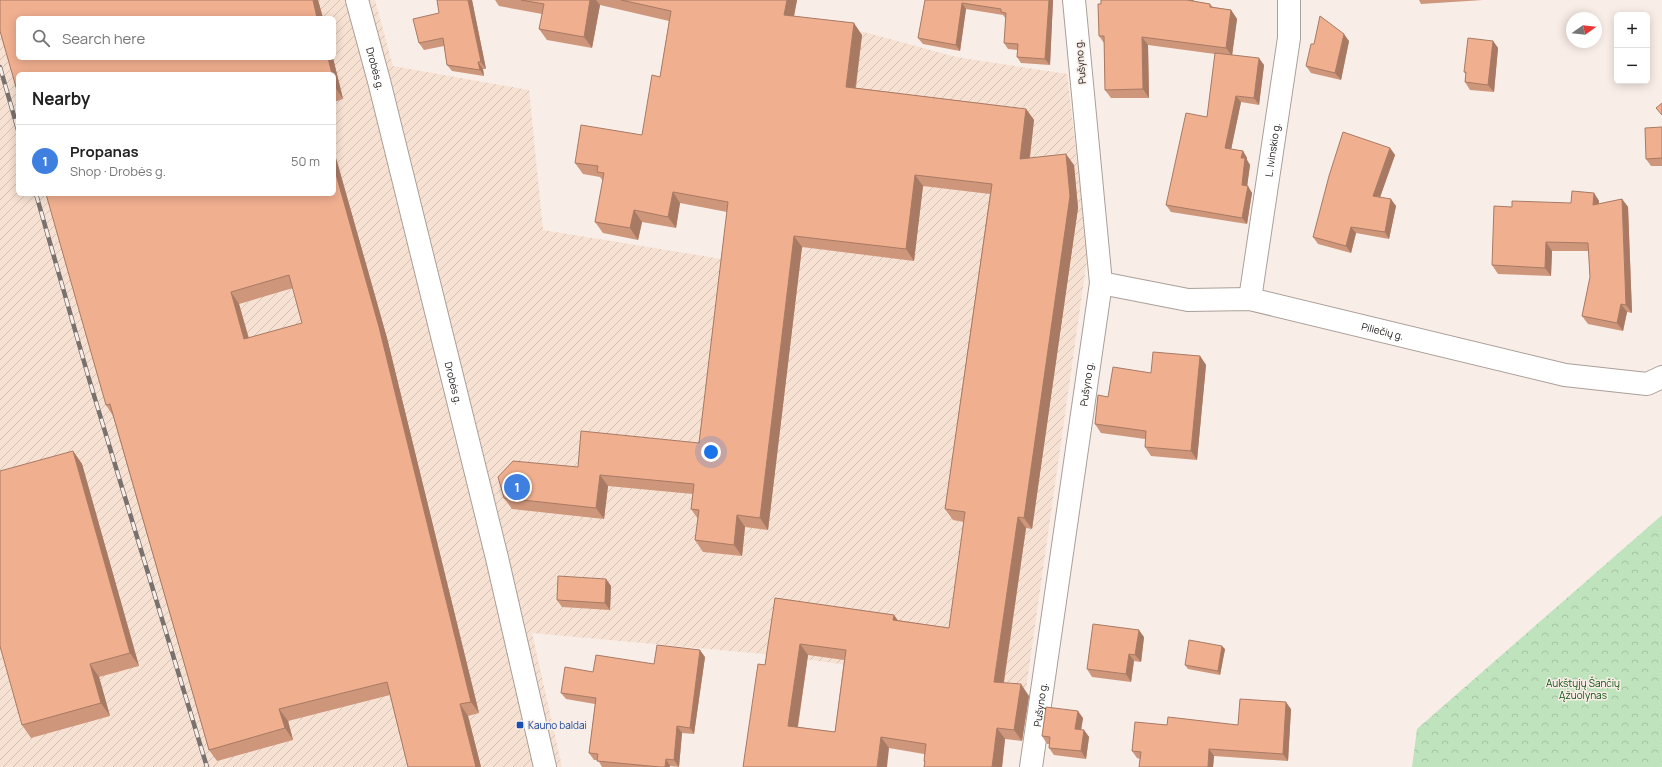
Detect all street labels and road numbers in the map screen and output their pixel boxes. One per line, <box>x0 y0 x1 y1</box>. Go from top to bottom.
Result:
street label: Pušyno g. <box>1071 39 1089 85</box>
street label: Drobės g. <box>363 46 388 91</box>
street label: L. Ivinskio g. <box>1261 122 1283 178</box>
street label: Piliečių g. <box>1360 319 1405 343</box>
street label: Drobės g. <box>442 360 466 406</box>
street label: Pušyno g. <box>1076 361 1097 407</box>
street label: Pušyno g. <box>1030 682 1050 728</box>

